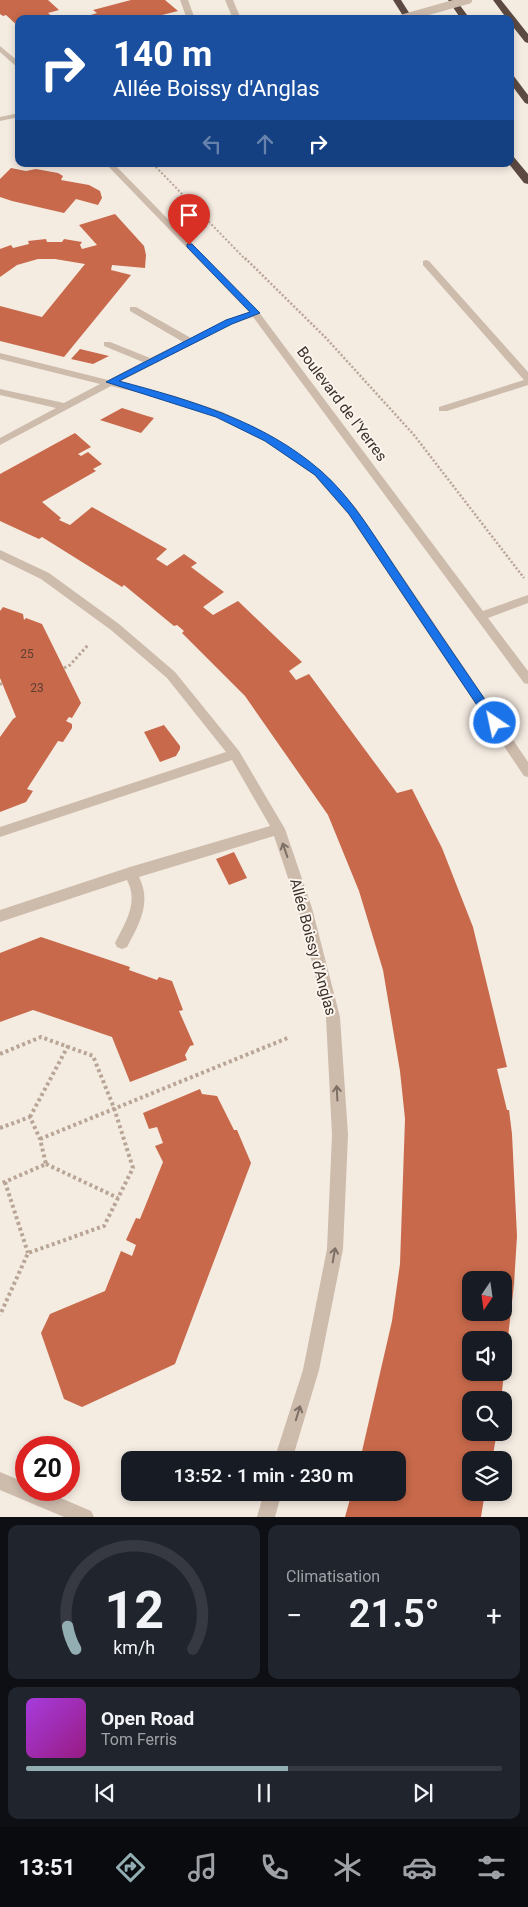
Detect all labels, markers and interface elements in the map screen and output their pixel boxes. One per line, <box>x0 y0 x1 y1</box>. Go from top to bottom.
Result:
text: 140 m <box>113 34 212 75</box>
icon: right <box>30 35 95 100</box>
text: Allée Boissy d'Anglas <box>113 76 320 101</box>
icon: left <box>198 130 226 158</box>
icon: ahead <box>251 130 279 158</box>
icon: right <box>304 130 332 158</box>
pin <box>168 194 210 245</box>
icon: arrive <box>175 201 203 229</box>
street label: Boulevard de l'Yerres <box>293 343 391 465</box>
house number: 25 <box>20 647 34 661</box>
house number: 23 <box>30 681 44 695</box>
position arrow <box>468 696 520 748</box>
one-way arrow <box>280 842 290 858</box>
street label: Allée Boissy d'Anglas <box>286 877 340 1017</box>
one-way arrow <box>333 1085 342 1101</box>
one-way arrow <box>329 1248 339 1264</box>
north arrow <box>462 1271 512 1321</box>
map controls <box>462 1271 512 1501</box>
button: sound <box>462 1331 512 1381</box>
button: search <box>462 1391 512 1441</box>
one-way arrow <box>293 1406 303 1422</box>
speed limit sign: 20 <box>15 1436 80 1501</box>
button: layers <box>462 1451 512 1501</box>
text: 13:52 · 1 min · 230 m <box>173 1464 354 1487</box>
text: Climatisation <box>286 1567 380 1586</box>
text: 12 <box>104 1580 164 1641</box>
text: 21.5° <box>349 1592 439 1636</box>
text: − <box>286 1599 302 1632</box>
text: + <box>486 1599 502 1632</box>
text: km/h <box>113 1637 155 1658</box>
text: Open Road <box>101 1707 194 1730</box>
text: Tom Ferris <box>101 1730 177 1749</box>
icon: previous <box>91 1779 119 1807</box>
icon: pause <box>250 1779 278 1807</box>
icon: next <box>409 1779 437 1807</box>
icon: directions <box>113 1850 148 1885</box>
icon: music <box>185 1850 220 1885</box>
icon: phone <box>257 1850 292 1885</box>
icon: climate <box>330 1850 365 1885</box>
icon: car <box>402 1850 437 1885</box>
icon: filters <box>474 1850 509 1885</box>
text: 13:51 <box>19 1855 75 1880</box>

